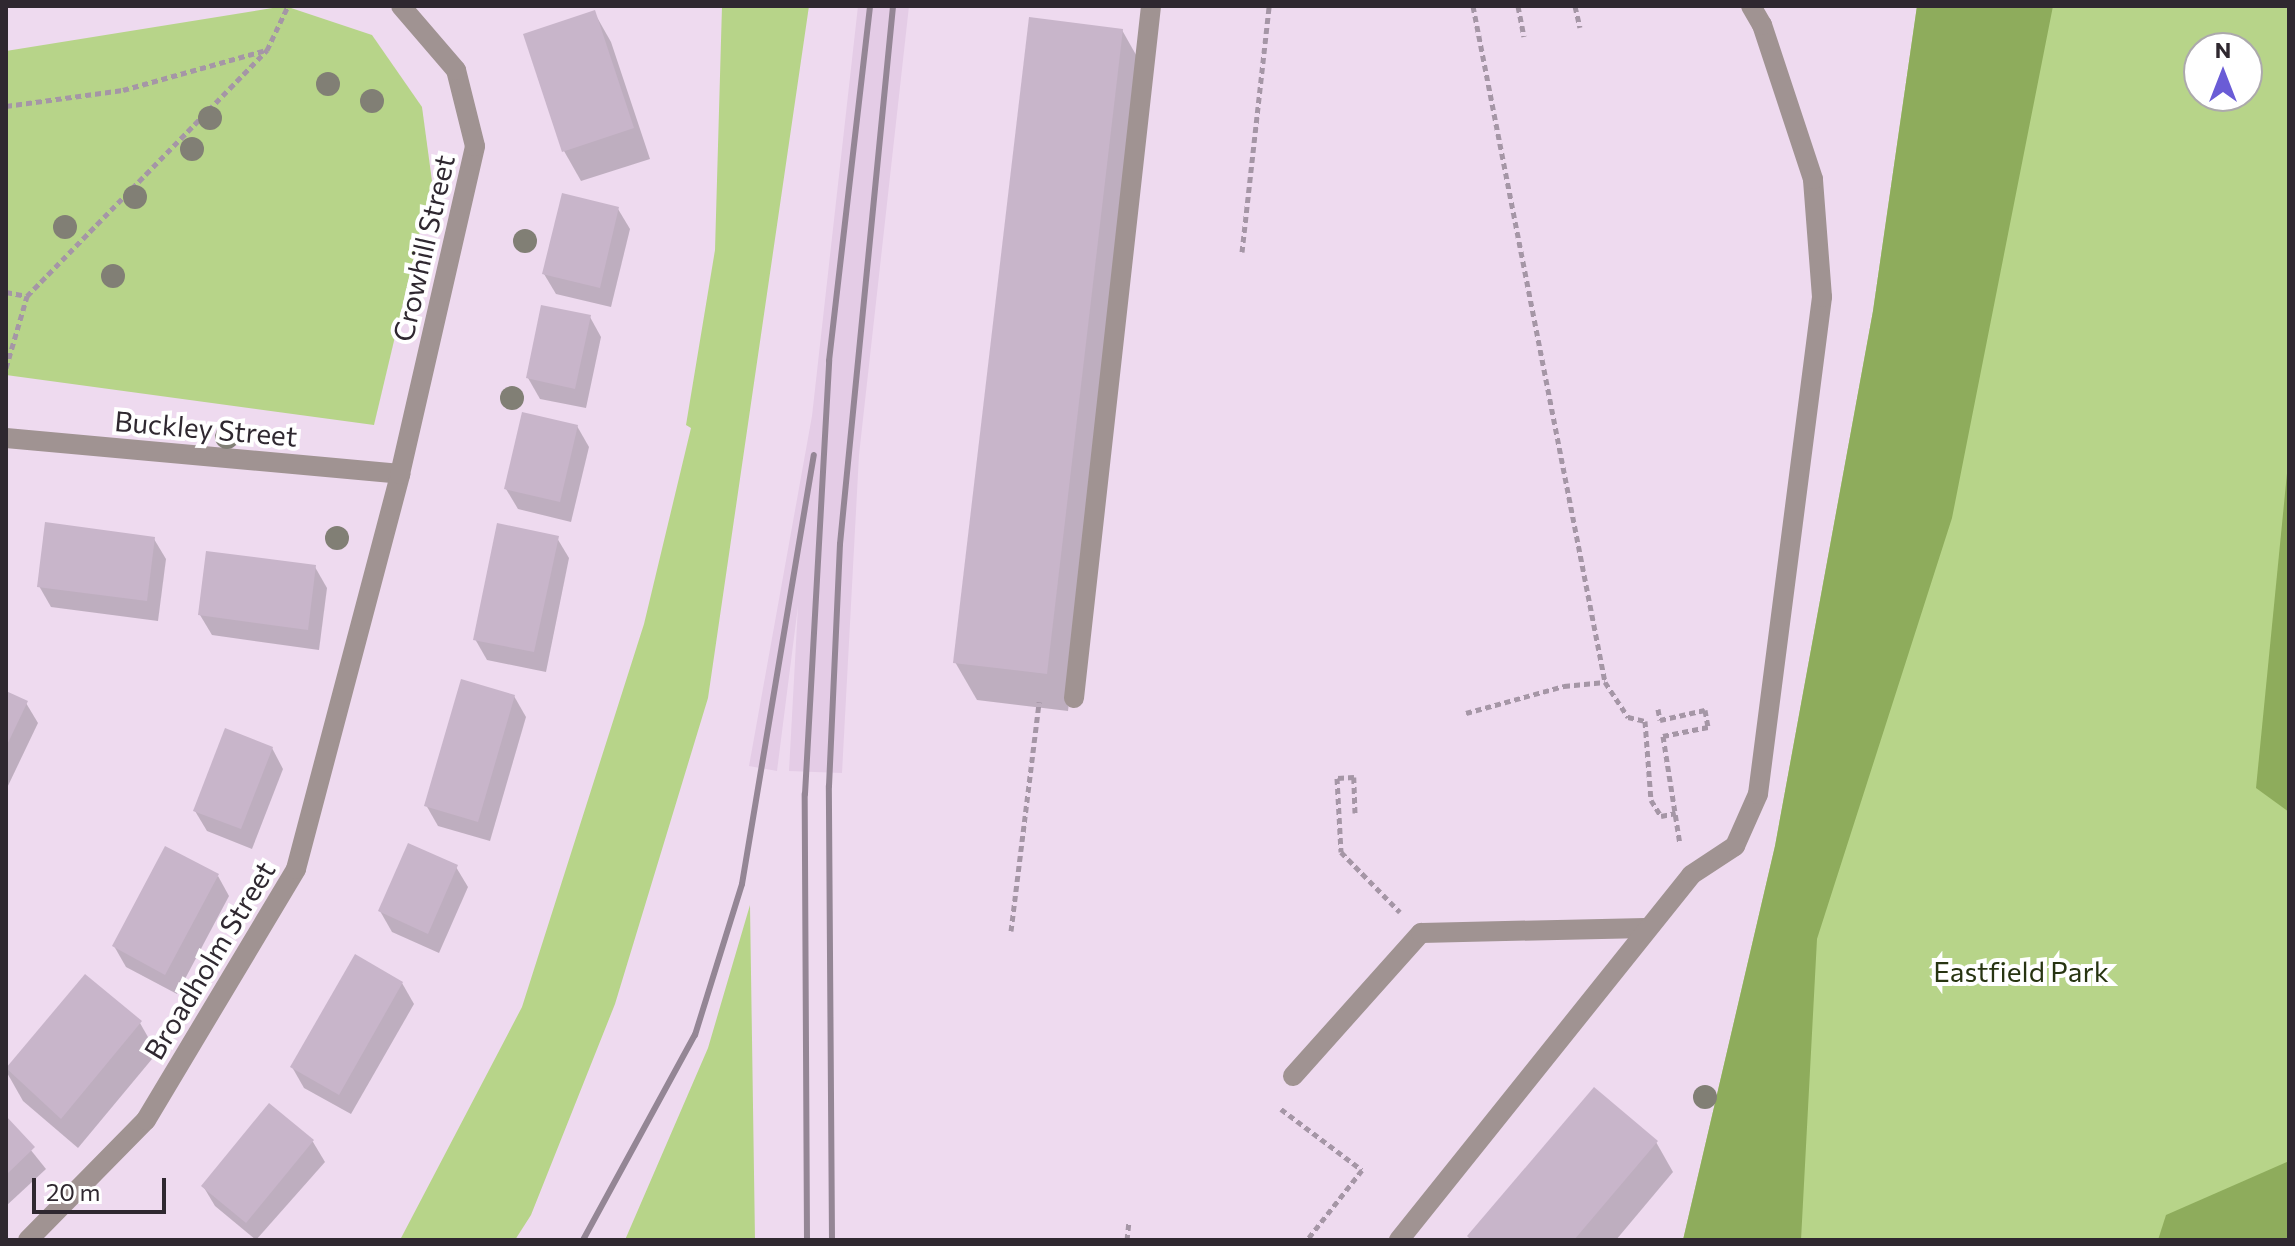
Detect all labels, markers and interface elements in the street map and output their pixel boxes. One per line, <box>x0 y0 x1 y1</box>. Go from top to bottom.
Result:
north arrow <box>2183 32 2263 112</box>
text: N <box>2215 36 2231 63</box>
street label: Crowhill Street <box>385 151 461 345</box>
street label: Buckley Street <box>113 403 299 453</box>
street label: Broadholm Street <box>137 855 281 1065</box>
park label: Eastfield Park <box>1933 954 2109 988</box>
scale bar <box>36 1162 170 1212</box>
text: 20 m <box>46 1177 100 1206</box>

